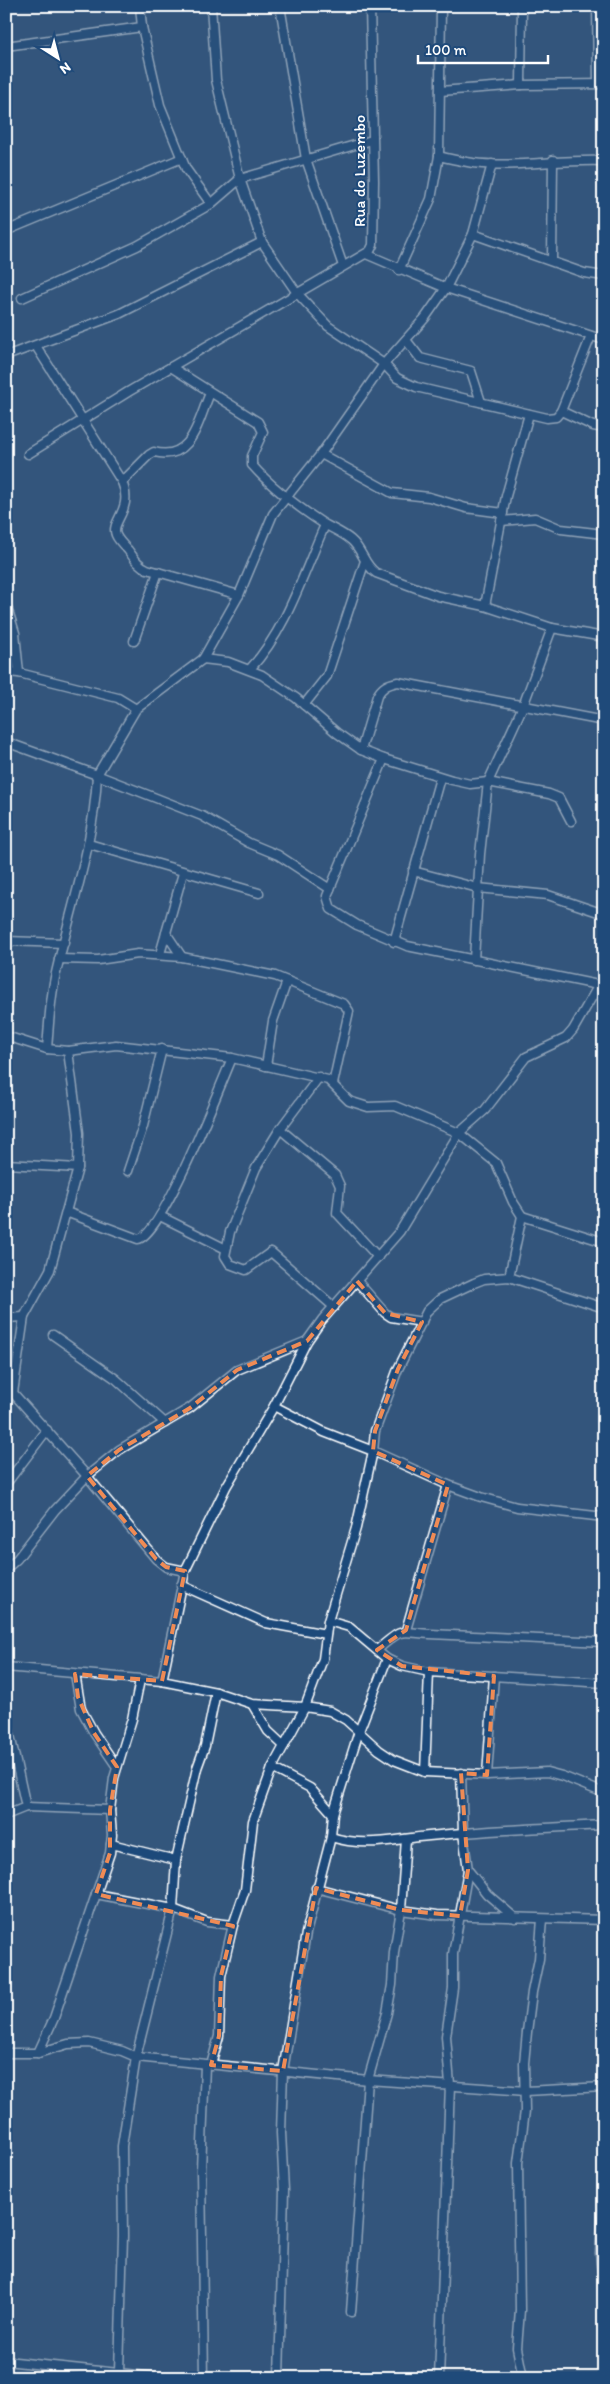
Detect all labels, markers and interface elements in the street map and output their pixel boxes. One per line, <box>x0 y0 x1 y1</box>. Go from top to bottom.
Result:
north arrow <box>32 32 82 82</box>
scale bar <box>418 32 548 64</box>
text: 100 m <box>425 41 467 59</box>
text: N <box>57 58 74 78</box>
street label: Rua do Luzembo <box>350 115 369 227</box>

